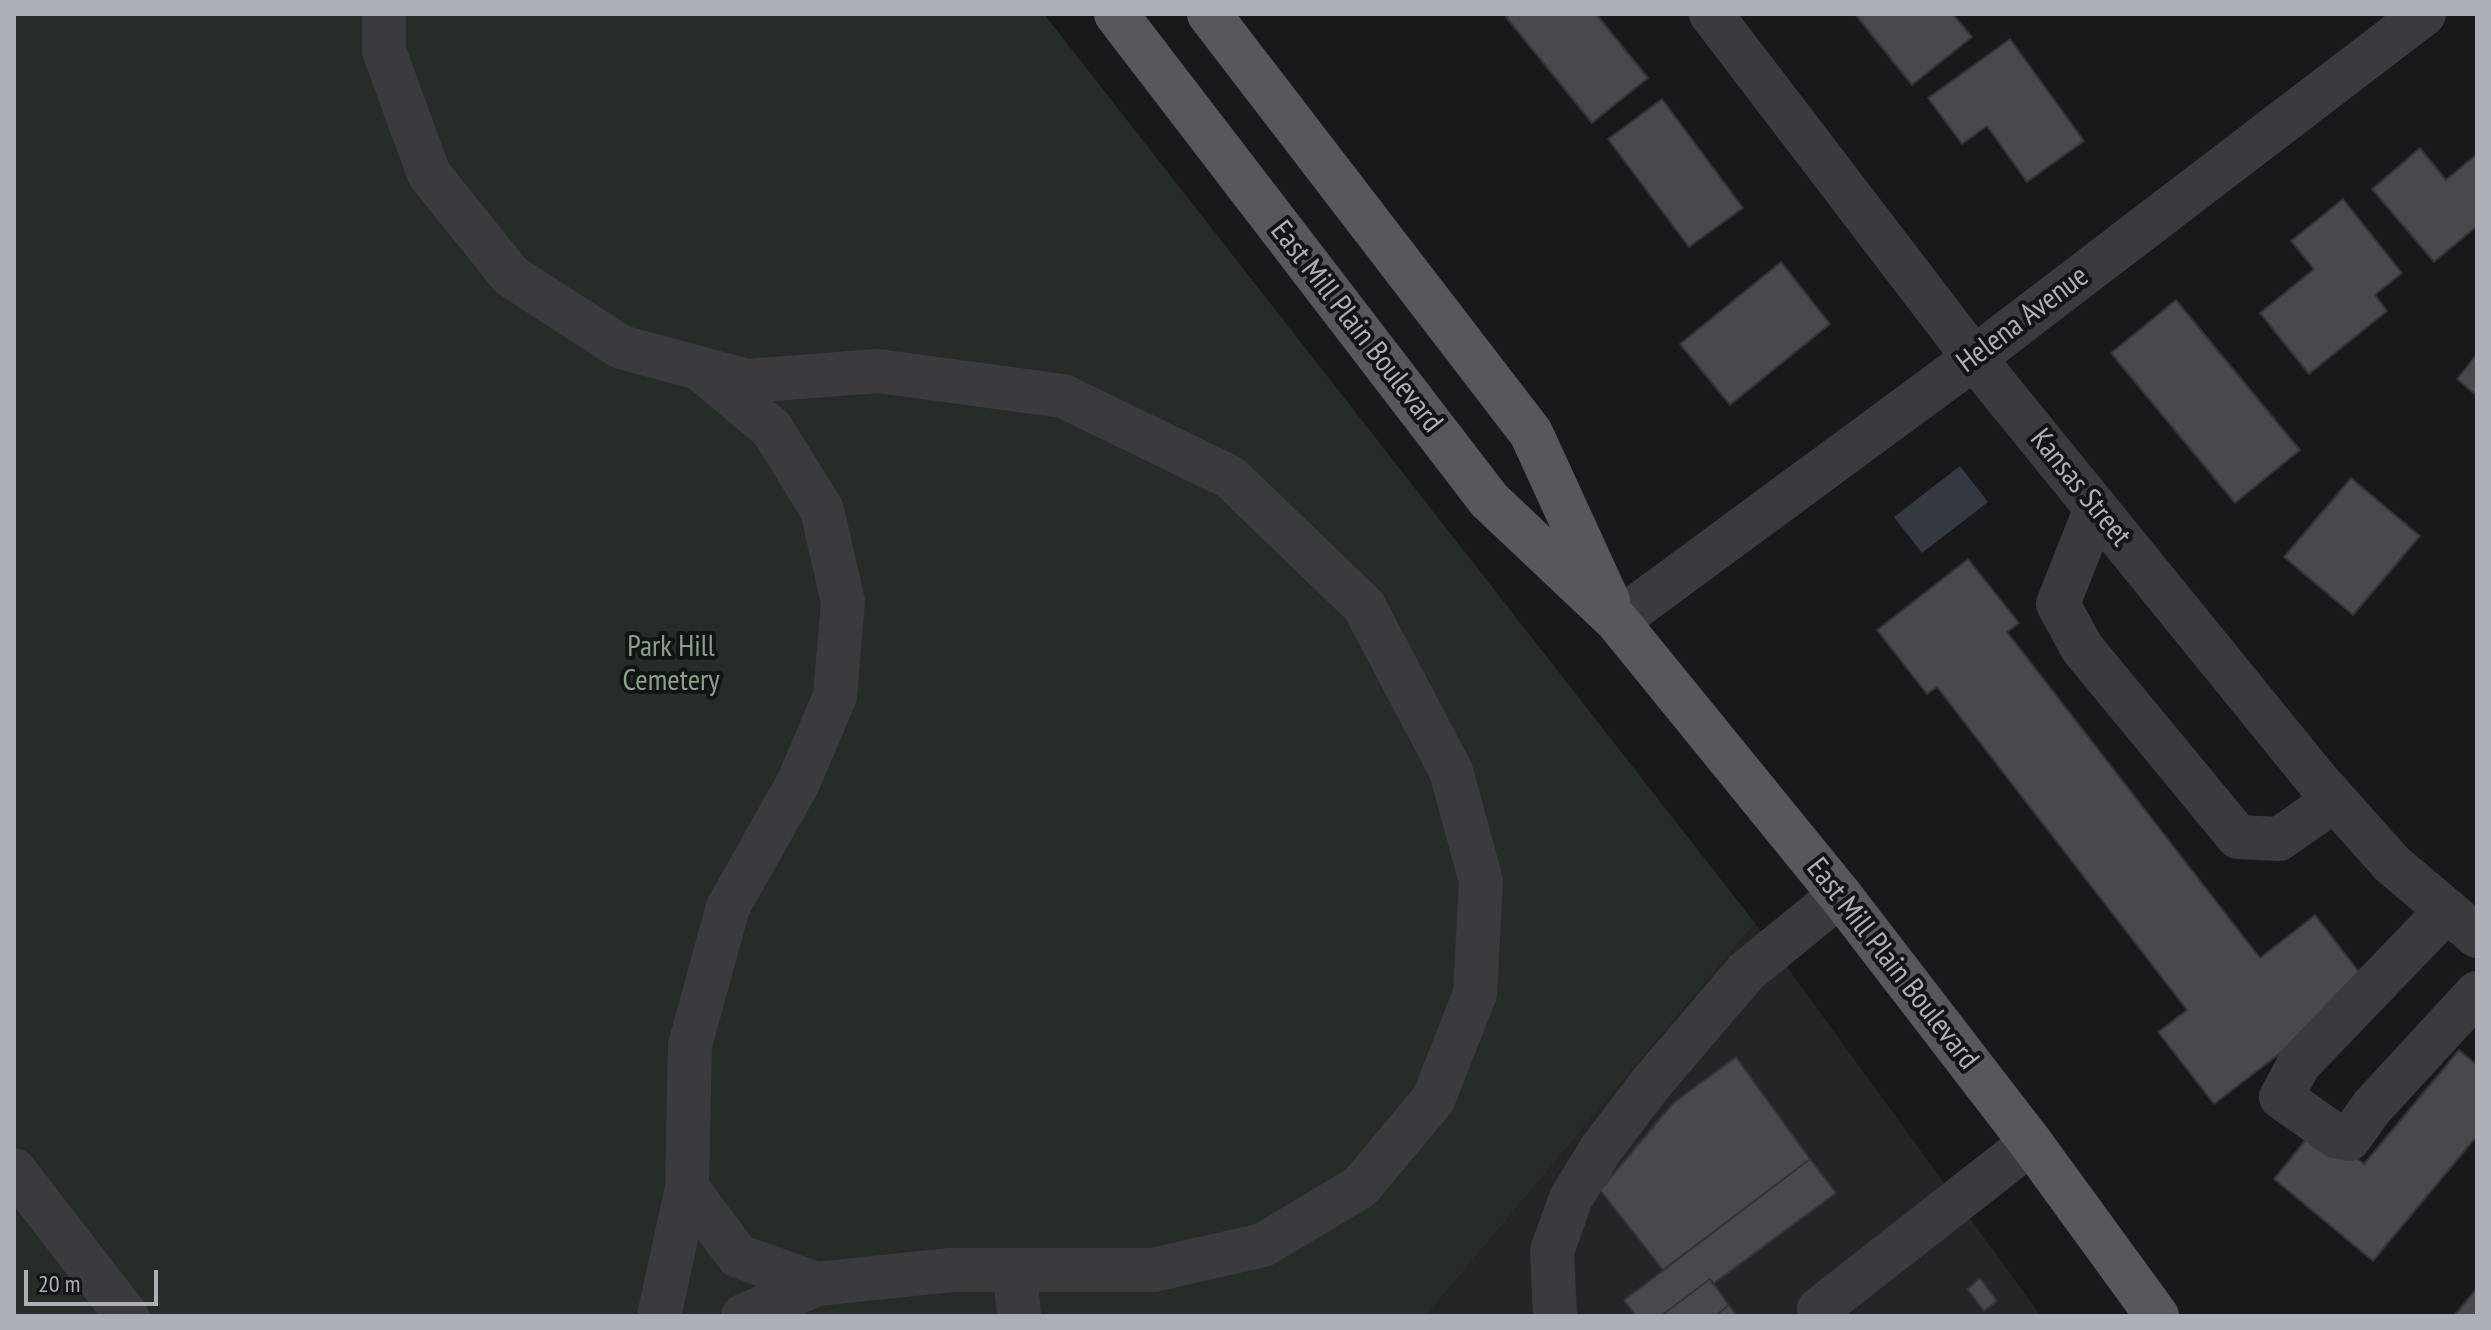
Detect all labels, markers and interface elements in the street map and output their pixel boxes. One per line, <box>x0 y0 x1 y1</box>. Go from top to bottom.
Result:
street label: East Mill Plain Boulevard <box>1262 214 1450 440</box>
street label: Helena Avenue <box>1950 259 2096 381</box>
street label: Kansas Street <box>2022 422 2138 554</box>
park label: Park Hill Cemetery <box>622 629 720 700</box>
street label: East Mill Plain Boulevard <box>1798 851 1986 1077</box>
scale bar <box>28 1254 162 1304</box>
text: 20 m <box>38 1268 80 1299</box>

